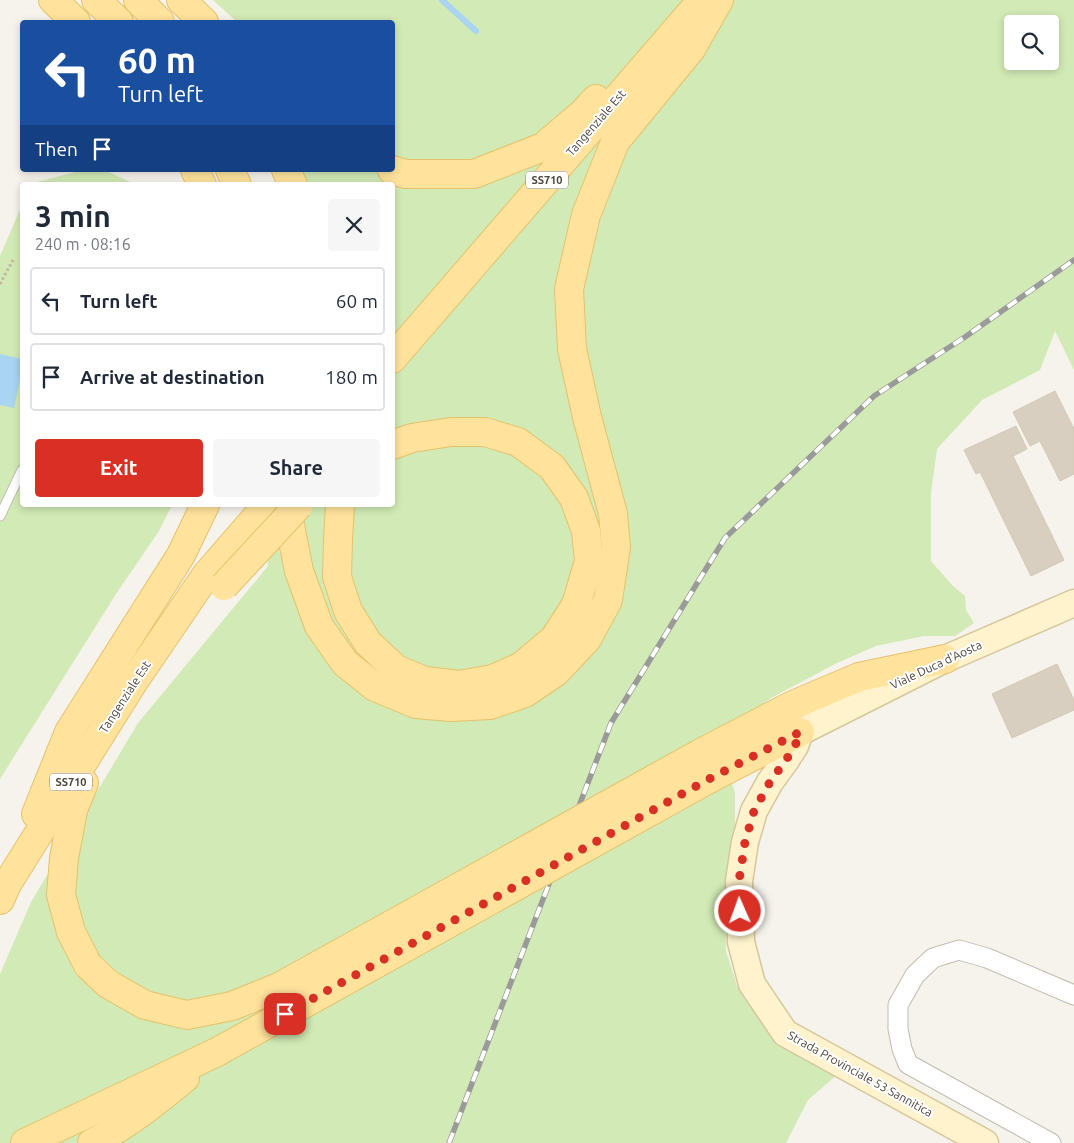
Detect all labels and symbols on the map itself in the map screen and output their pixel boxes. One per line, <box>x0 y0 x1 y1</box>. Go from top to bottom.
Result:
street label: Tangenziale Est <box>563 87 628 158</box>
road number: SS710 <box>526 172 568 188</box>
street label: Viale Duca d'Aosta <box>888 638 984 691</box>
street label: Tangenziale Est <box>96 658 153 735</box>
road number: SS710 <box>50 774 92 790</box>
position arrow <box>713 884 765 936</box>
pin <box>264 993 306 1035</box>
street label: Strada Provinciale 53 Sannitica <box>785 1028 935 1119</box>

